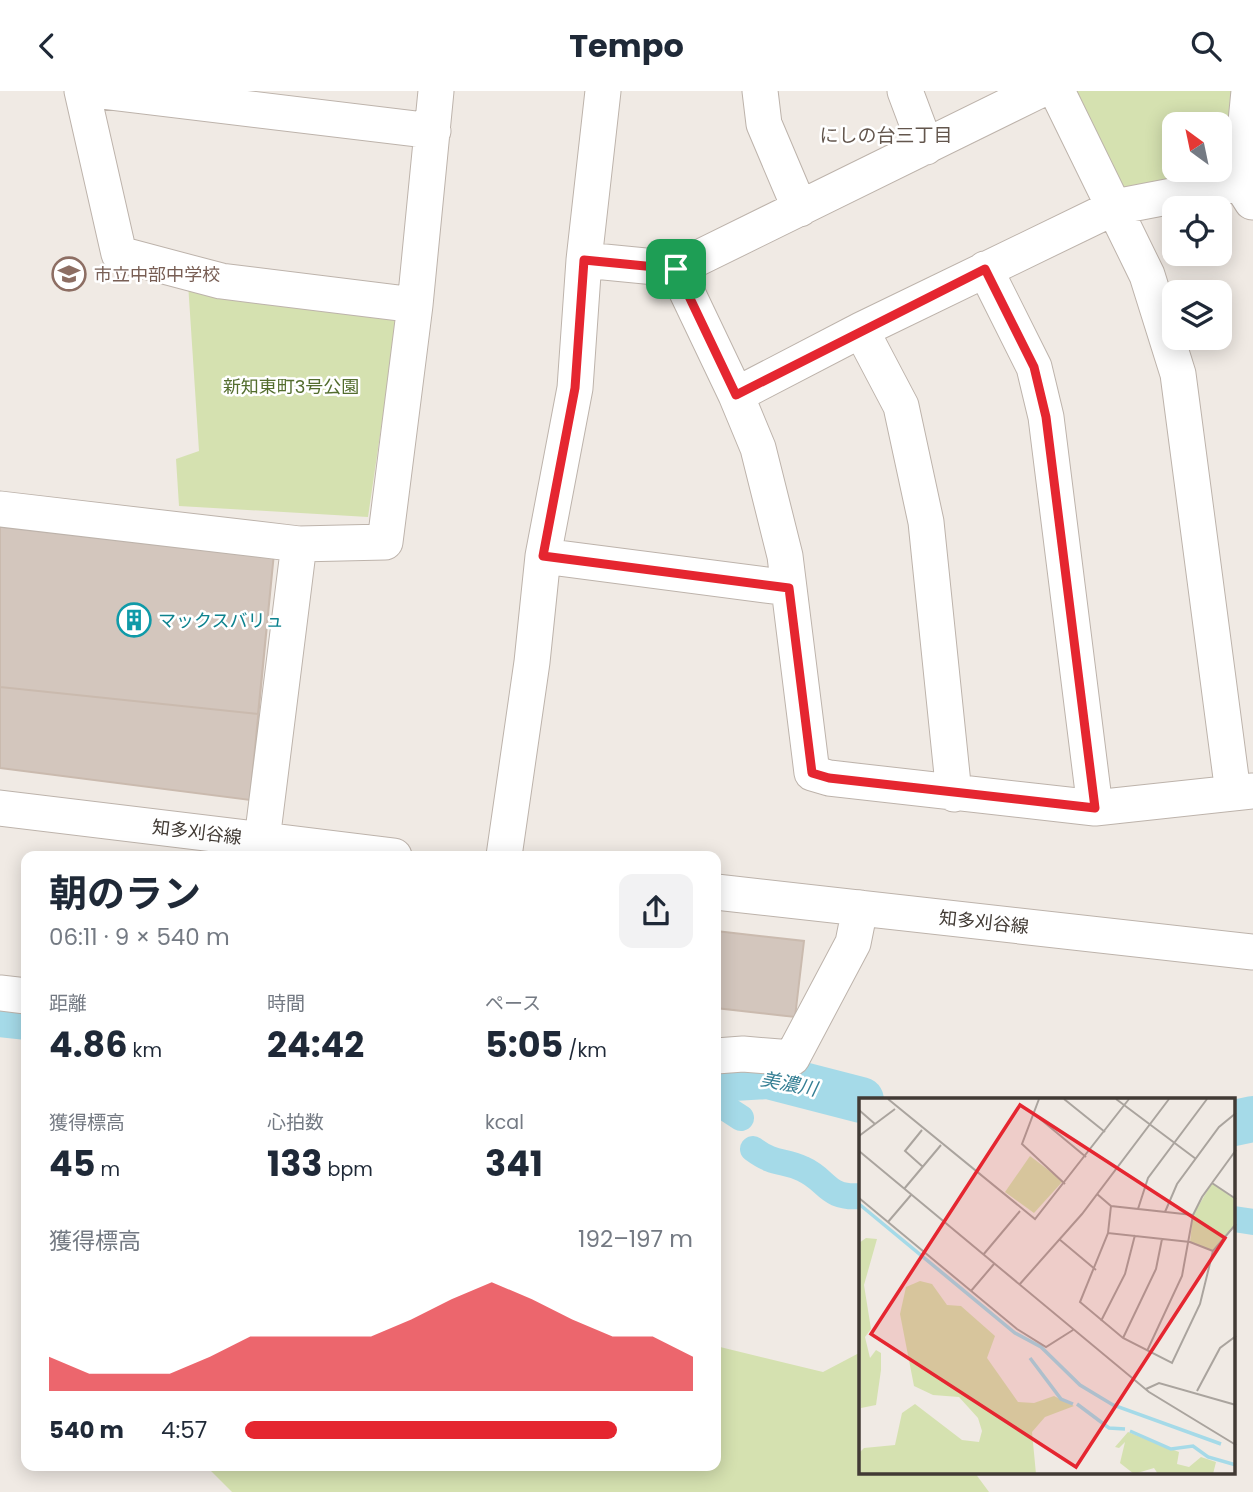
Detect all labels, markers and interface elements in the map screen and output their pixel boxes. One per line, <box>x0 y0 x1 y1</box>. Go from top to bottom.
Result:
text: Tempo <box>569 23 684 68</box>
icon: back <box>28 27 66 65</box>
icon: search <box>1187 27 1225 65</box>
north arrow <box>1162 112 1232 182</box>
map controls <box>1162 112 1232 350</box>
district label: にしの台三丁目 <box>819 122 953 149</box>
button: locate <box>1162 196 1232 266</box>
pin <box>646 239 706 299</box>
icon: arrive <box>657 250 695 288</box>
school or university icon: 市立中部中学校 <box>50 255 88 293</box>
place label: 市立中部中学校 <box>94 262 220 287</box>
button: layers <box>1162 280 1232 350</box>
park label: 新知東町3号公園 <box>223 374 359 399</box>
building icon: マックスバリュ <box>115 601 153 639</box>
place label: マックスバリュ <box>158 608 283 633</box>
street label: 知多刈谷線 <box>151 814 243 850</box>
text: 朝のラン <box>49 867 201 920</box>
button: share <box>619 874 693 948</box>
street label: 知多刈谷線 <box>938 905 1030 939</box>
text: 06:11 · 9 × 540 m <box>49 921 230 953</box>
text: 距離 <box>49 990 87 1017</box>
text: 時間 <box>267 990 305 1017</box>
text: ペース <box>485 990 541 1017</box>
text: 4.86 <box>49 1020 128 1069</box>
text: 24:42 <box>267 1020 364 1069</box>
text: 5:05 <box>485 1020 563 1069</box>
text: km <box>128 1037 162 1064</box>
text: /km <box>563 1037 607 1064</box>
water label: 美濃川 <box>758 1065 822 1103</box>
inset map <box>859 1098 1236 1475</box>
text: 獲得標高 <box>49 1109 125 1136</box>
text: 心拍数 <box>267 1109 324 1136</box>
text: kcal <box>485 1109 524 1136</box>
text: 45 <box>49 1139 95 1188</box>
text: 133 <box>267 1139 323 1188</box>
text: 341 <box>485 1139 543 1188</box>
text: m <box>95 1156 120 1183</box>
text: bpm <box>323 1156 373 1183</box>
text: 192–197 m <box>578 1223 693 1255</box>
text: 獲得標高 <box>49 1225 141 1257</box>
text: 540 m <box>49 1414 124 1446</box>
text: 4:57 <box>161 1414 207 1446</box>

